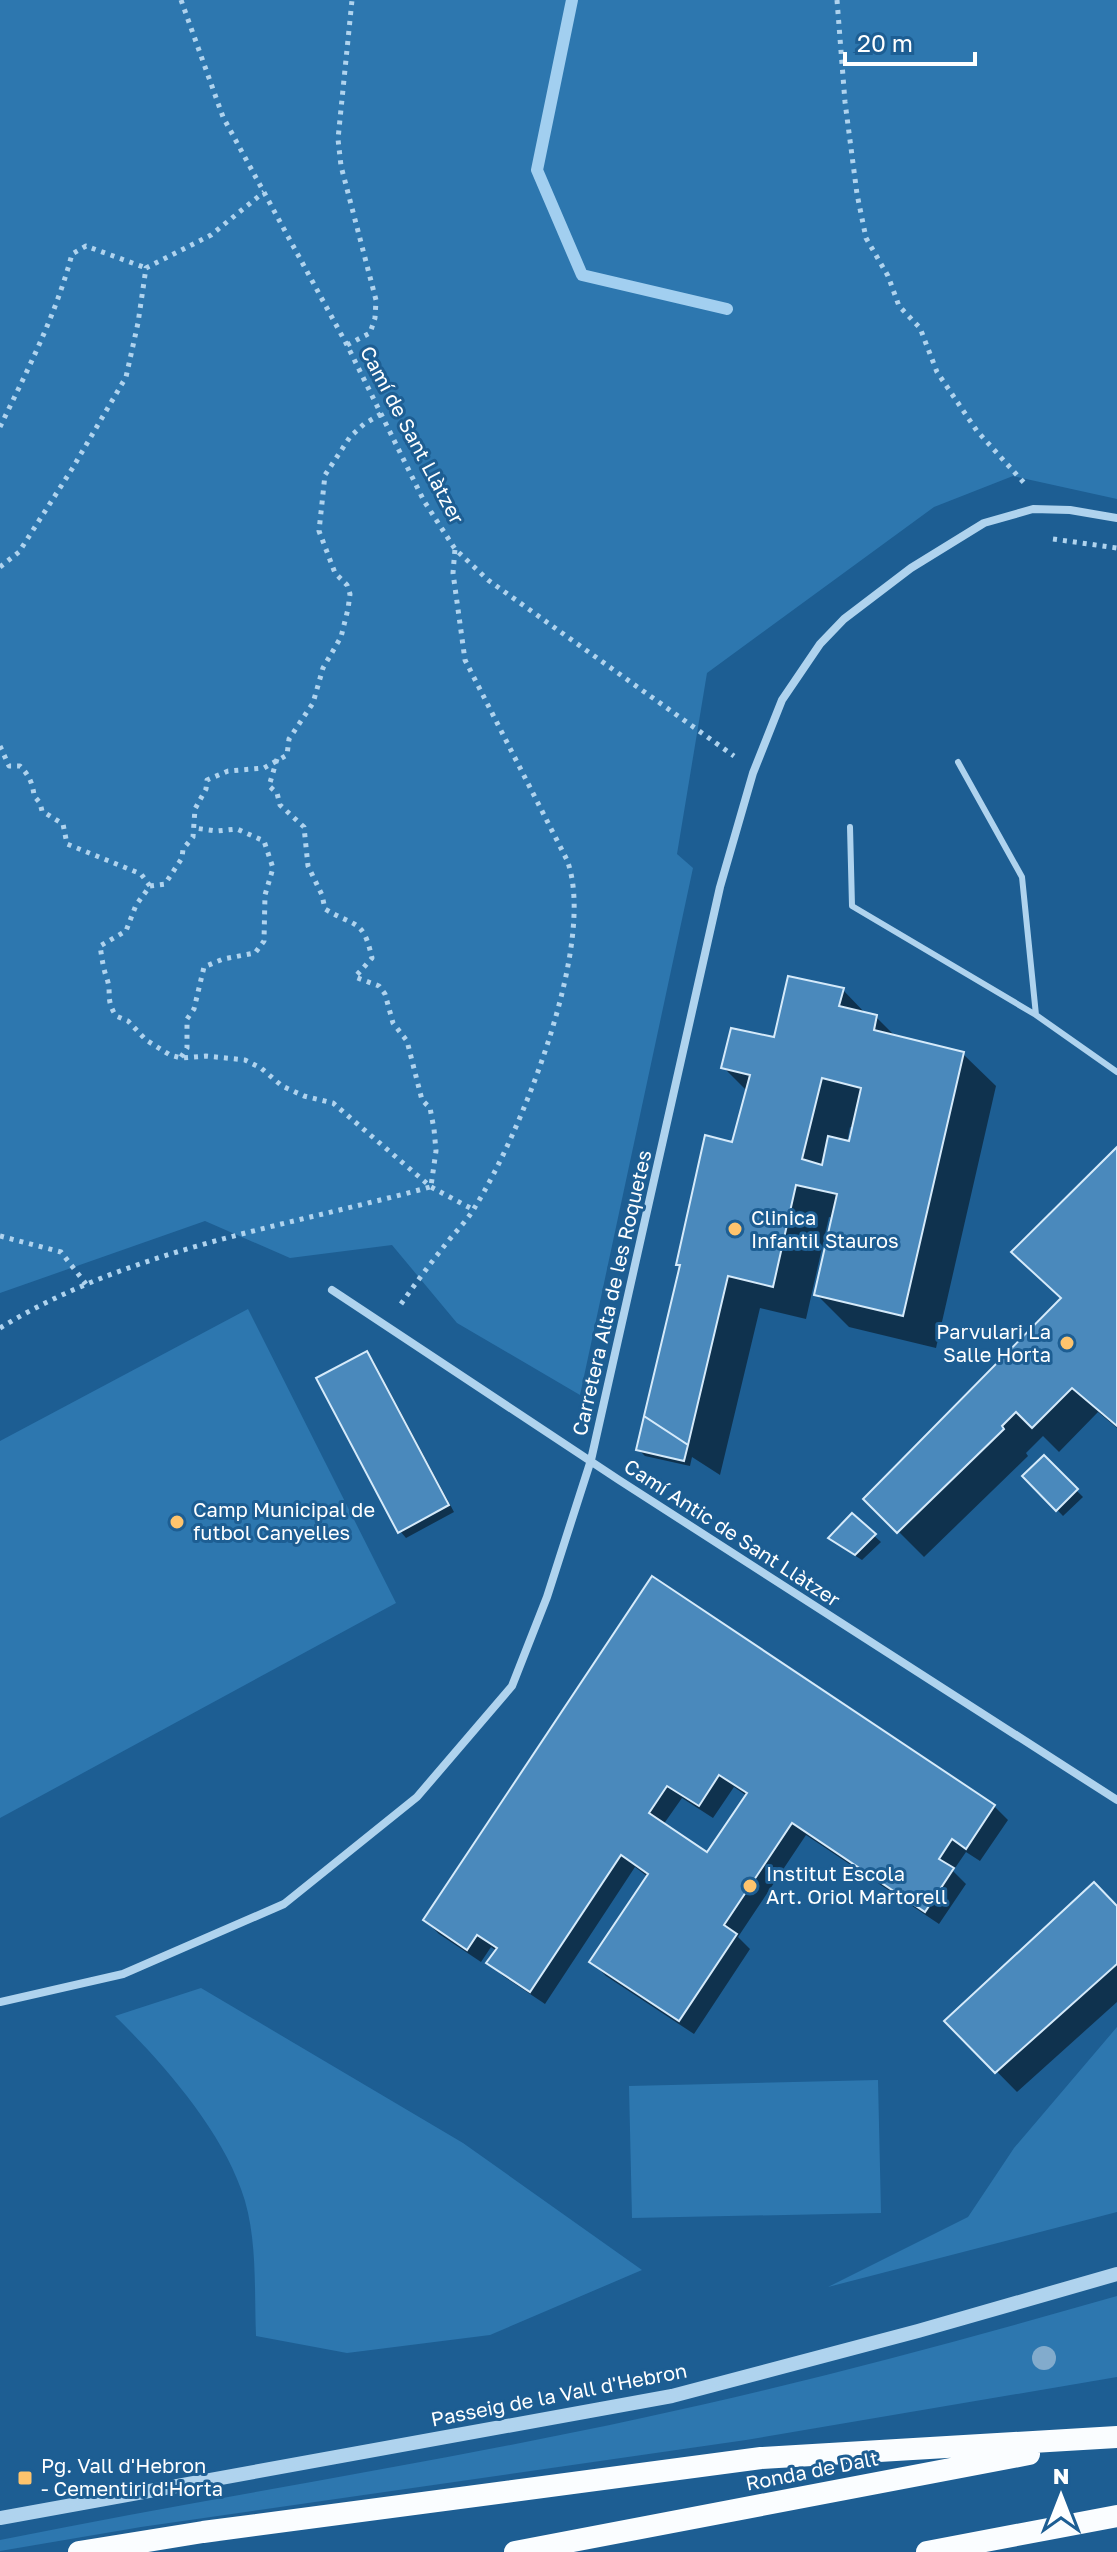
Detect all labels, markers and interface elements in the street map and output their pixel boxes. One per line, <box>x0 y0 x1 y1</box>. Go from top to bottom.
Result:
scale bar <box>845 16 975 66</box>
text: 20 m <box>857 28 913 57</box>
street label: Camí de Sant Llàtzer <box>356 342 470 528</box>
street label: Carretera Alta de les Roquetes <box>566 1148 656 1438</box>
place label: Clinica Infantil Stauros <box>751 1205 899 1252</box>
marker: Clinica Infantil Stauros <box>726 1220 744 1238</box>
place label: Parvulari La Salle Horta <box>936 1319 1051 1366</box>
marker: Parvulari La Salle Horta <box>1058 1334 1076 1352</box>
street label: Camí Antic de Sant Llàtzer <box>620 1453 845 1611</box>
place label: Camp Municipal de futbol Canyelles <box>193 1497 375 1544</box>
marker: Camp Municipal de futbol Canyelles <box>168 1513 186 1531</box>
place label: Institut Escola Art. Oriol Martorell <box>766 1861 947 1908</box>
marker: Institut Escola Art. Oriol Martorell <box>741 1877 759 1895</box>
street label: Passeig de la Vall d'Hebron <box>429 2357 689 2431</box>
street label: Ronda de Dalt <box>744 2445 880 2495</box>
place label: Pg. Vall d'Hebron - Cementiri d'Horta <box>41 2453 223 2500</box>
north arrow <box>1021 2456 1101 2536</box>
text: N <box>1053 2462 1069 2489</box>
marker: Pg. Vall d'Hebron - Cementiri d'Horta <box>16 2469 34 2487</box>

